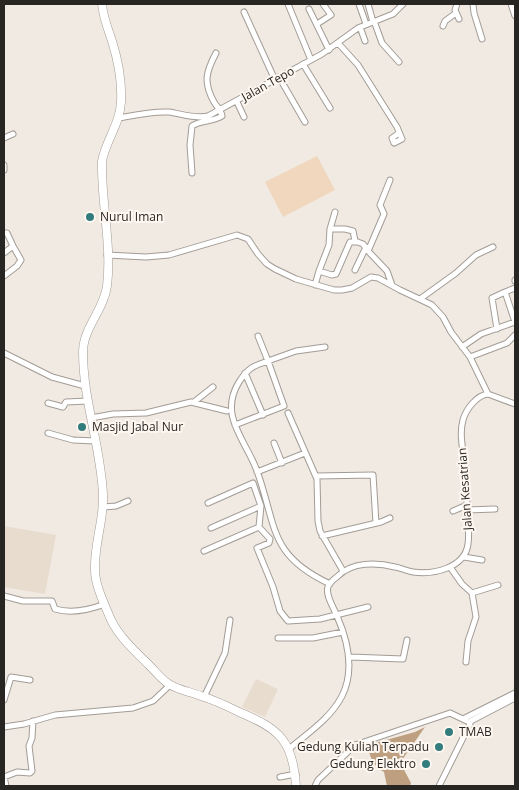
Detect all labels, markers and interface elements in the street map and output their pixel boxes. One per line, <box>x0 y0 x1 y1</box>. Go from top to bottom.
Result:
street label: Jalan Tepo <box>237 62 297 106</box>
place label: Nurul Iman <box>100 208 163 225</box>
marker: Nurul Iman <box>84 211 96 223</box>
place label: Masjid Jabal Nur <box>92 418 183 435</box>
marker: Masjid Jabal Nur <box>76 421 88 433</box>
street label: Jalan Kesatrian <box>453 447 476 532</box>
place label: TMAB <box>459 723 492 740</box>
marker: TMAB <box>443 726 455 738</box>
place label: Gedung Kuliah Terpadu <box>297 738 429 755</box>
marker: Gedung Kuliah Terpadu <box>433 741 445 753</box>
place label: Gedung Elektro <box>330 755 416 772</box>
marker: Gedung Elektro <box>420 758 432 770</box>

